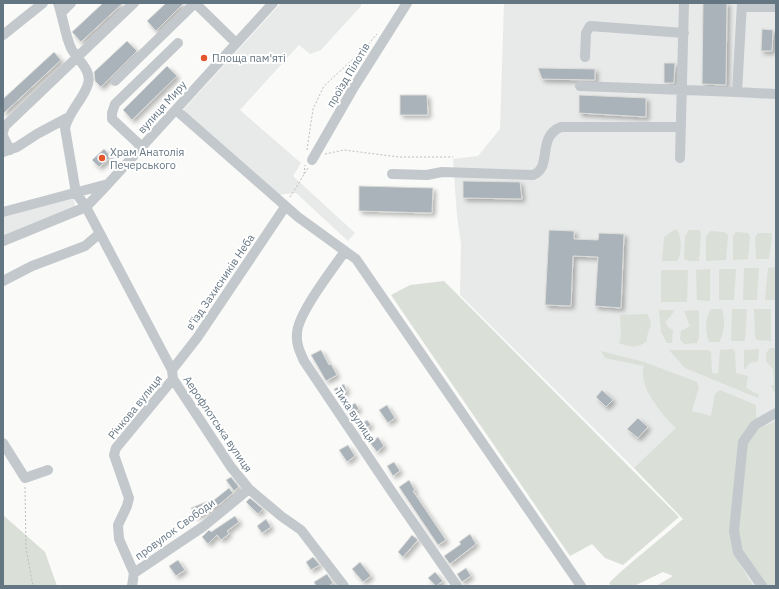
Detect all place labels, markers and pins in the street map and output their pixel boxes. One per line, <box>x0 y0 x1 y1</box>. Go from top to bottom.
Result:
place label: Площа пам'яті <box>212 51 286 65</box>
marker: Площа пам'яті <box>199 53 209 63</box>
place label: Храм Анатолія Печерського <box>110 145 184 172</box>
marker: Храм Анатолія Печерського <box>97 153 107 163</box>

